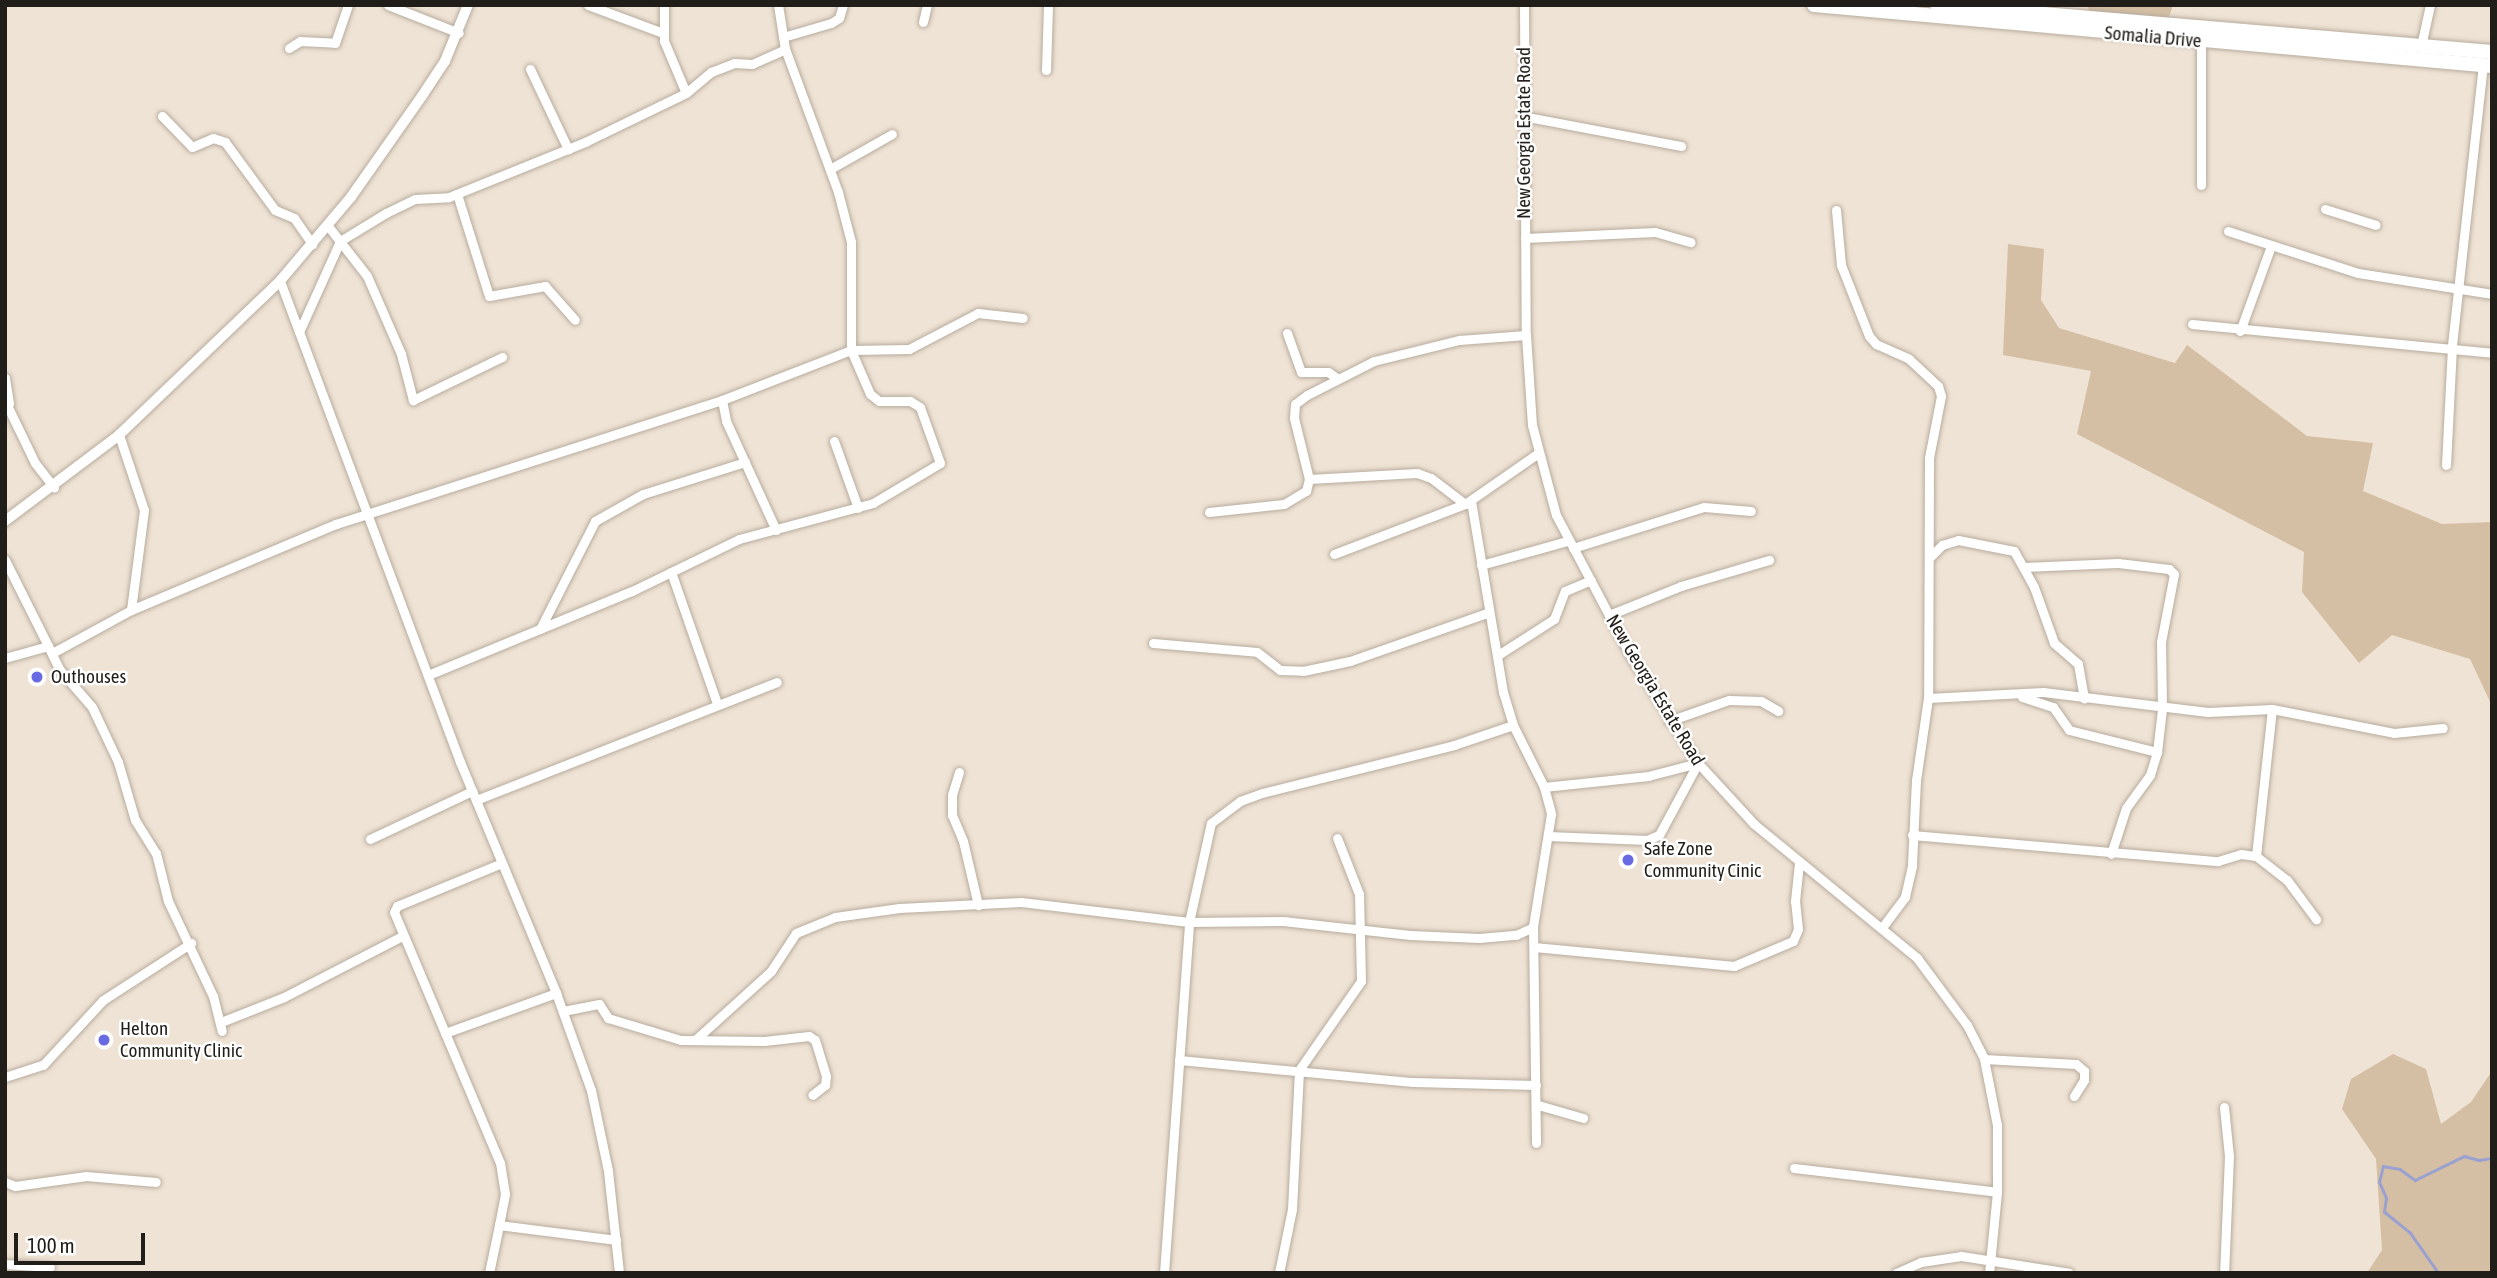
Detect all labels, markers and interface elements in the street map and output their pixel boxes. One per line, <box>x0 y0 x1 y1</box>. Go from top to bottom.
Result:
street label: Somalia Drive <box>2104 21 2202 53</box>
street label: New Georgia Estate Road <box>1513 47 1535 219</box>
street label: New Georgia Estate Road <box>1601 610 1709 770</box>
place label: Outhouses <box>51 666 126 688</box>
marker: Outhouses <box>29 669 45 685</box>
place label: Safe Zone Community Cinic <box>1644 838 1761 882</box>
marker: Safe Zone Community Cinic <box>1618 850 1638 870</box>
place label: Helton Community Clinic <box>120 1018 242 1062</box>
marker: Helton Community Clinic <box>94 1030 114 1050</box>
scale bar <box>18 1218 149 1262</box>
text: 100 m <box>27 1233 75 1257</box>

